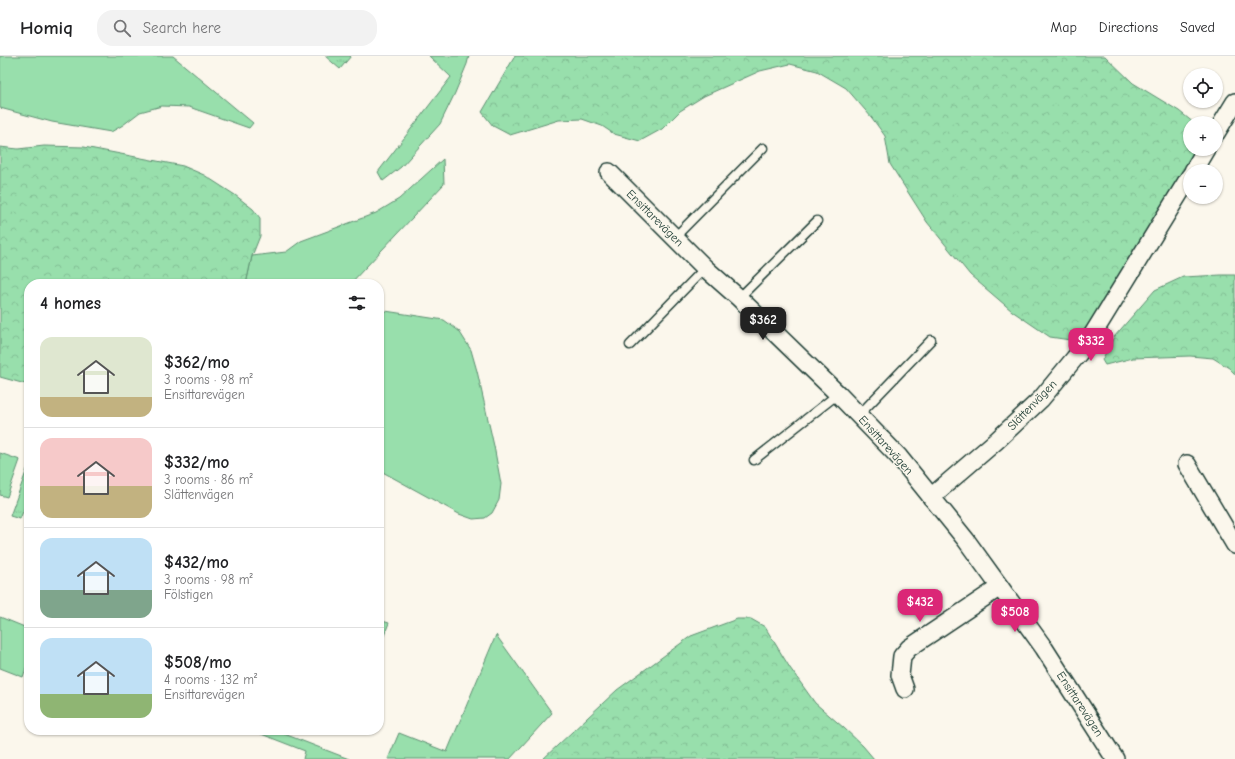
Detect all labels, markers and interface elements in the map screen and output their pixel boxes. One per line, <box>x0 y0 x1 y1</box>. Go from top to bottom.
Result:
search box <box>97 10 377 46</box>
text: Homiq <box>20 17 73 39</box>
icon: search <box>111 17 133 39</box>
text: Search here <box>143 19 221 37</box>
text: Map <box>1050 19 1077 36</box>
text: Directions <box>1099 19 1158 36</box>
text: Saved <box>1180 19 1215 36</box>
map controls <box>1183 68 1223 204</box>
button: locate <box>1183 68 1223 108</box>
button: + <box>1183 116 1223 156</box>
button: − <box>1183 164 1223 204</box>
street label: Ensittarevägen <box>624 187 686 249</box>
icon: filters <box>346 292 368 314</box>
text: 4 homes <box>40 294 101 313</box>
pin: $362 <box>739 307 787 341</box>
text: $362 <box>749 312 777 327</box>
pin: $332 <box>1067 328 1115 362</box>
text: $332 <box>1077 333 1105 348</box>
icon: home <box>72 353 120 401</box>
text: $362/mo <box>164 353 230 372</box>
text: 3 rooms · 98 m² <box>164 372 253 387</box>
street label: Slättenvägen <box>1005 377 1059 433</box>
text: Ensittarevägen <box>164 387 245 402</box>
street label: Ensittarevägen <box>856 413 916 477</box>
text: $332/mo <box>164 453 229 472</box>
icon: home <box>72 454 120 502</box>
text: 3 rooms · 86 m² <box>164 472 253 487</box>
text: Slättenvägen <box>164 487 234 502</box>
text: $432/mo <box>164 553 229 572</box>
icon: home <box>72 554 120 602</box>
text: 3 rooms · 98 m² <box>164 572 253 587</box>
text: Fölstigen <box>164 587 213 602</box>
pin: $432 <box>896 589 944 623</box>
text: $432 <box>907 594 933 609</box>
pin: $508 <box>991 599 1039 633</box>
text: $508 <box>1001 604 1029 619</box>
text: $508/mo <box>164 653 231 672</box>
icon: home <box>72 654 120 702</box>
street label: Ensittarevägen <box>1054 669 1106 739</box>
text: 4 rooms · 132 m² <box>164 672 257 687</box>
text: Ensittarevägen <box>164 687 245 702</box>

